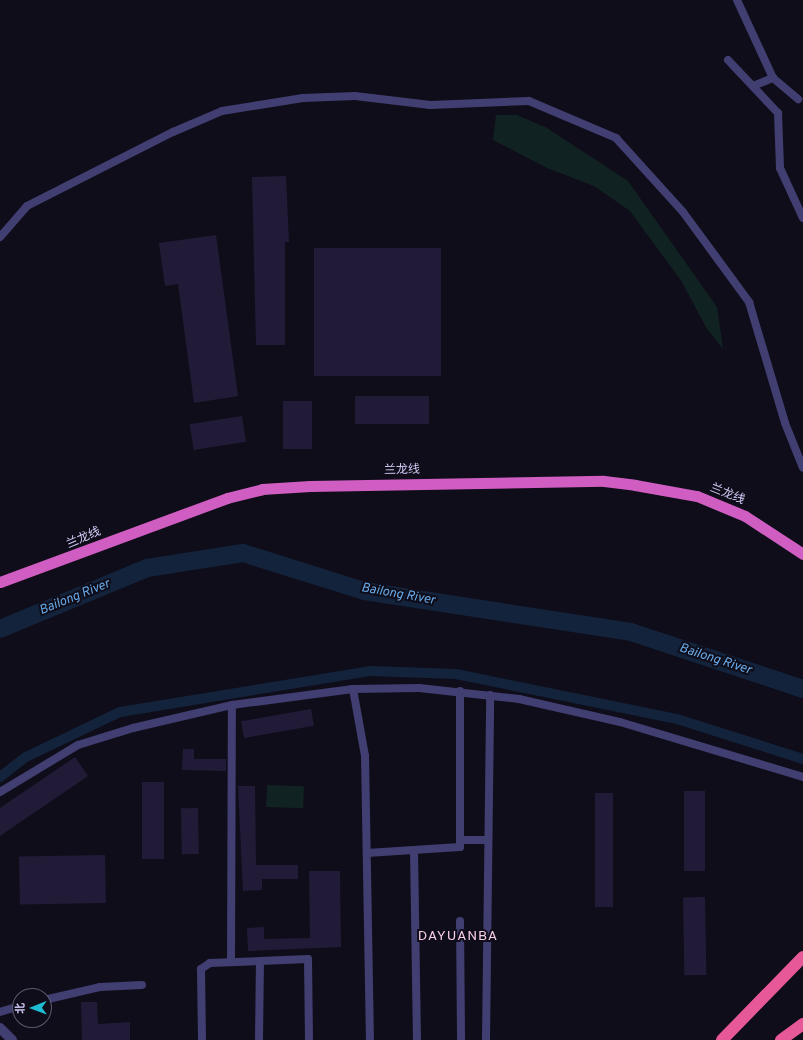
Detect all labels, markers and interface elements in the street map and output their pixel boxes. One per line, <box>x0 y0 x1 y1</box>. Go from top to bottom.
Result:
street label: 兰龙线 <box>384 463 420 479</box>
street label: 兰龙线 <box>708 482 746 508</box>
street label: 兰龙线 <box>65 525 103 553</box>
water label: Bailong River <box>37 577 113 619</box>
water label: Bailong River <box>360 581 436 609</box>
water label: Bailong River <box>677 641 753 679</box>
district label: DAYUANBA <box>418 929 498 945</box>
north arrow <box>12 988 52 1028</box>
text: 北 <box>14 1003 28 1014</box>

